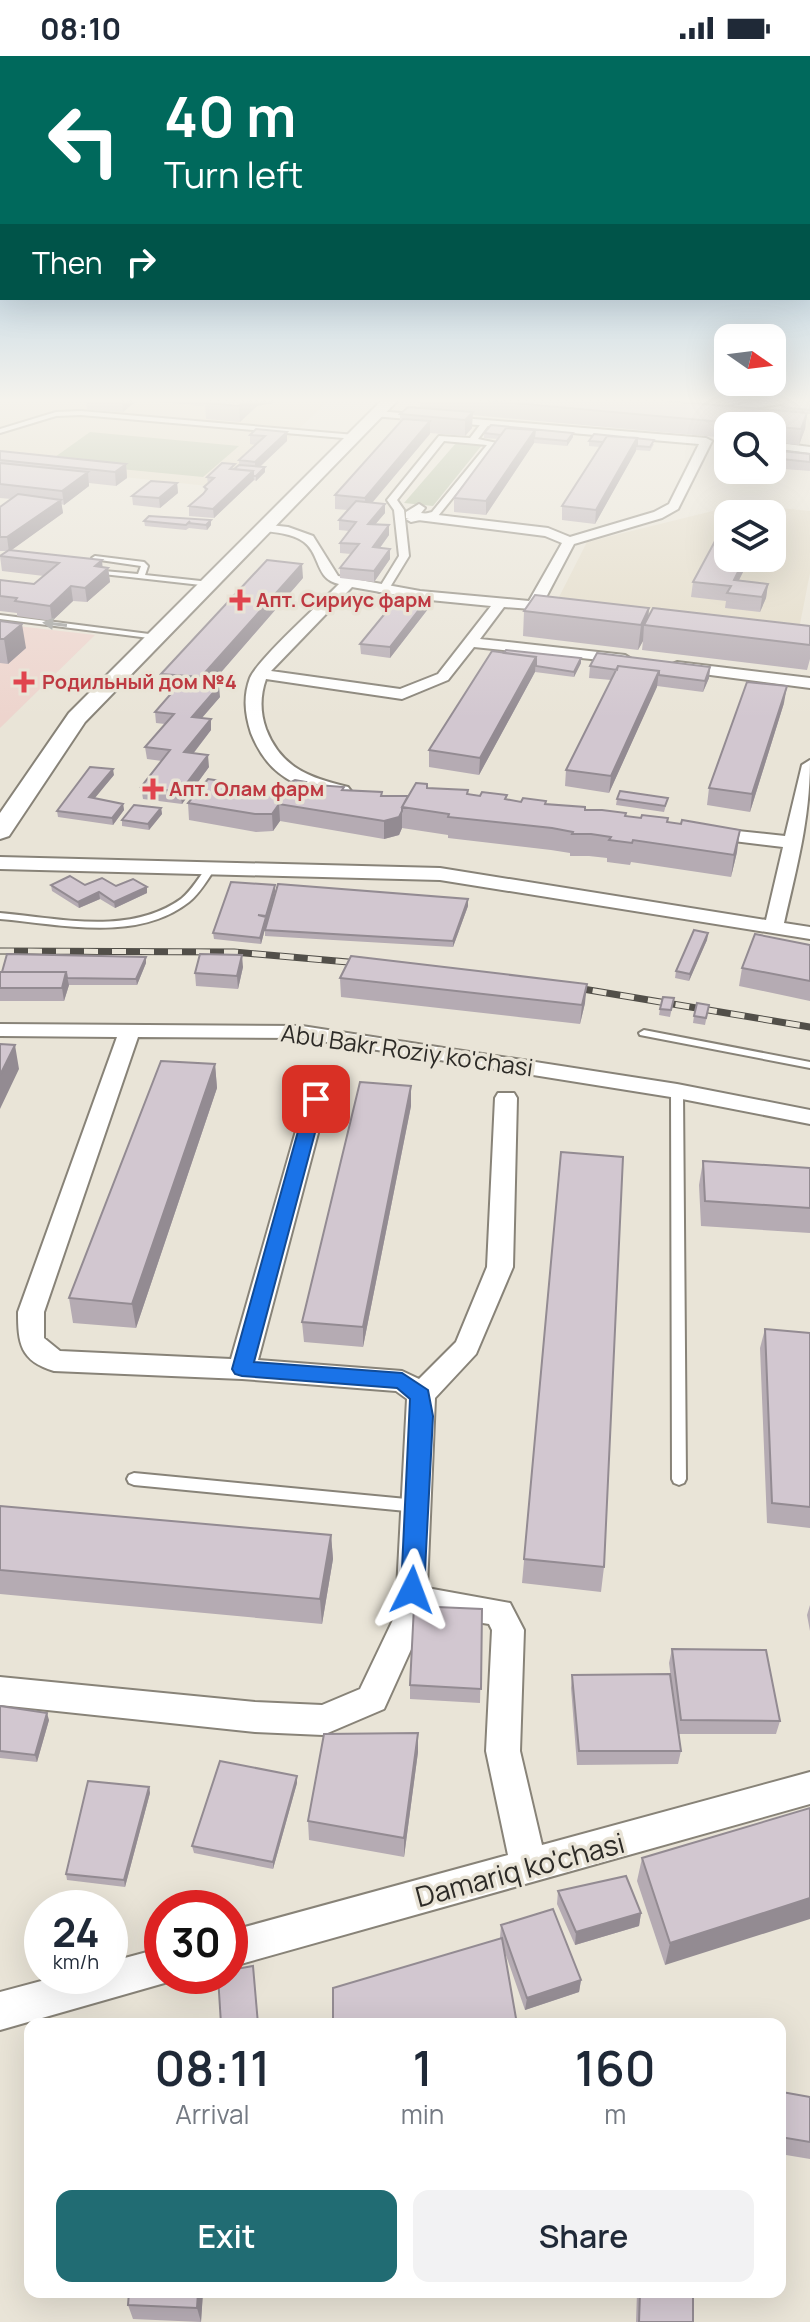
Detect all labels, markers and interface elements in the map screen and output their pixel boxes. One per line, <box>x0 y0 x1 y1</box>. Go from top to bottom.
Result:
text: 08:10 <box>40 8 121 49</box>
text: 40 m <box>164 77 296 154</box>
icon: left <box>32 88 136 192</box>
text: Turn left <box>164 150 303 199</box>
icon: right <box>119 240 163 284</box>
text: Then <box>32 242 103 283</box>
north arrow <box>714 324 786 396</box>
map controls <box>714 324 786 572</box>
button: search <box>714 412 786 484</box>
button: layers <box>714 500 786 572</box>
place label: Апт. Сириус фарм <box>256 586 432 613</box>
marker: Апт. Сириус фарм <box>231 591 249 609</box>
one-way arrow <box>42 617 67 630</box>
place label: Родильный дом №4 <box>42 668 237 695</box>
marker: Родильный дом №4 <box>13 671 35 693</box>
place label: Апт. Олам фарм <box>169 775 324 802</box>
marker: Апт. Олам фарм <box>144 780 162 798</box>
street label: Abu Bakr Roziy ko'chasi <box>279 1015 535 1084</box>
pin <box>282 1065 350 1133</box>
icon: arrive <box>294 1077 338 1121</box>
position arrow <box>370 1548 454 1632</box>
street label: Damariq ko'chasi <box>411 1823 628 1915</box>
speed limit sign: 30 <box>144 1890 248 1994</box>
text: 24 <box>52 1904 100 1959</box>
text: km/h <box>53 1948 99 1975</box>
text: 08:11 <box>154 2035 270 2100</box>
text: 1 <box>412 2035 433 2100</box>
text: 160 <box>575 2035 656 2100</box>
text: Arrival <box>175 2096 249 2132</box>
text: min <box>401 2096 444 2132</box>
text: m <box>604 2096 626 2132</box>
button: Exit <box>56 2190 397 2282</box>
button: Share <box>413 2190 754 2282</box>

